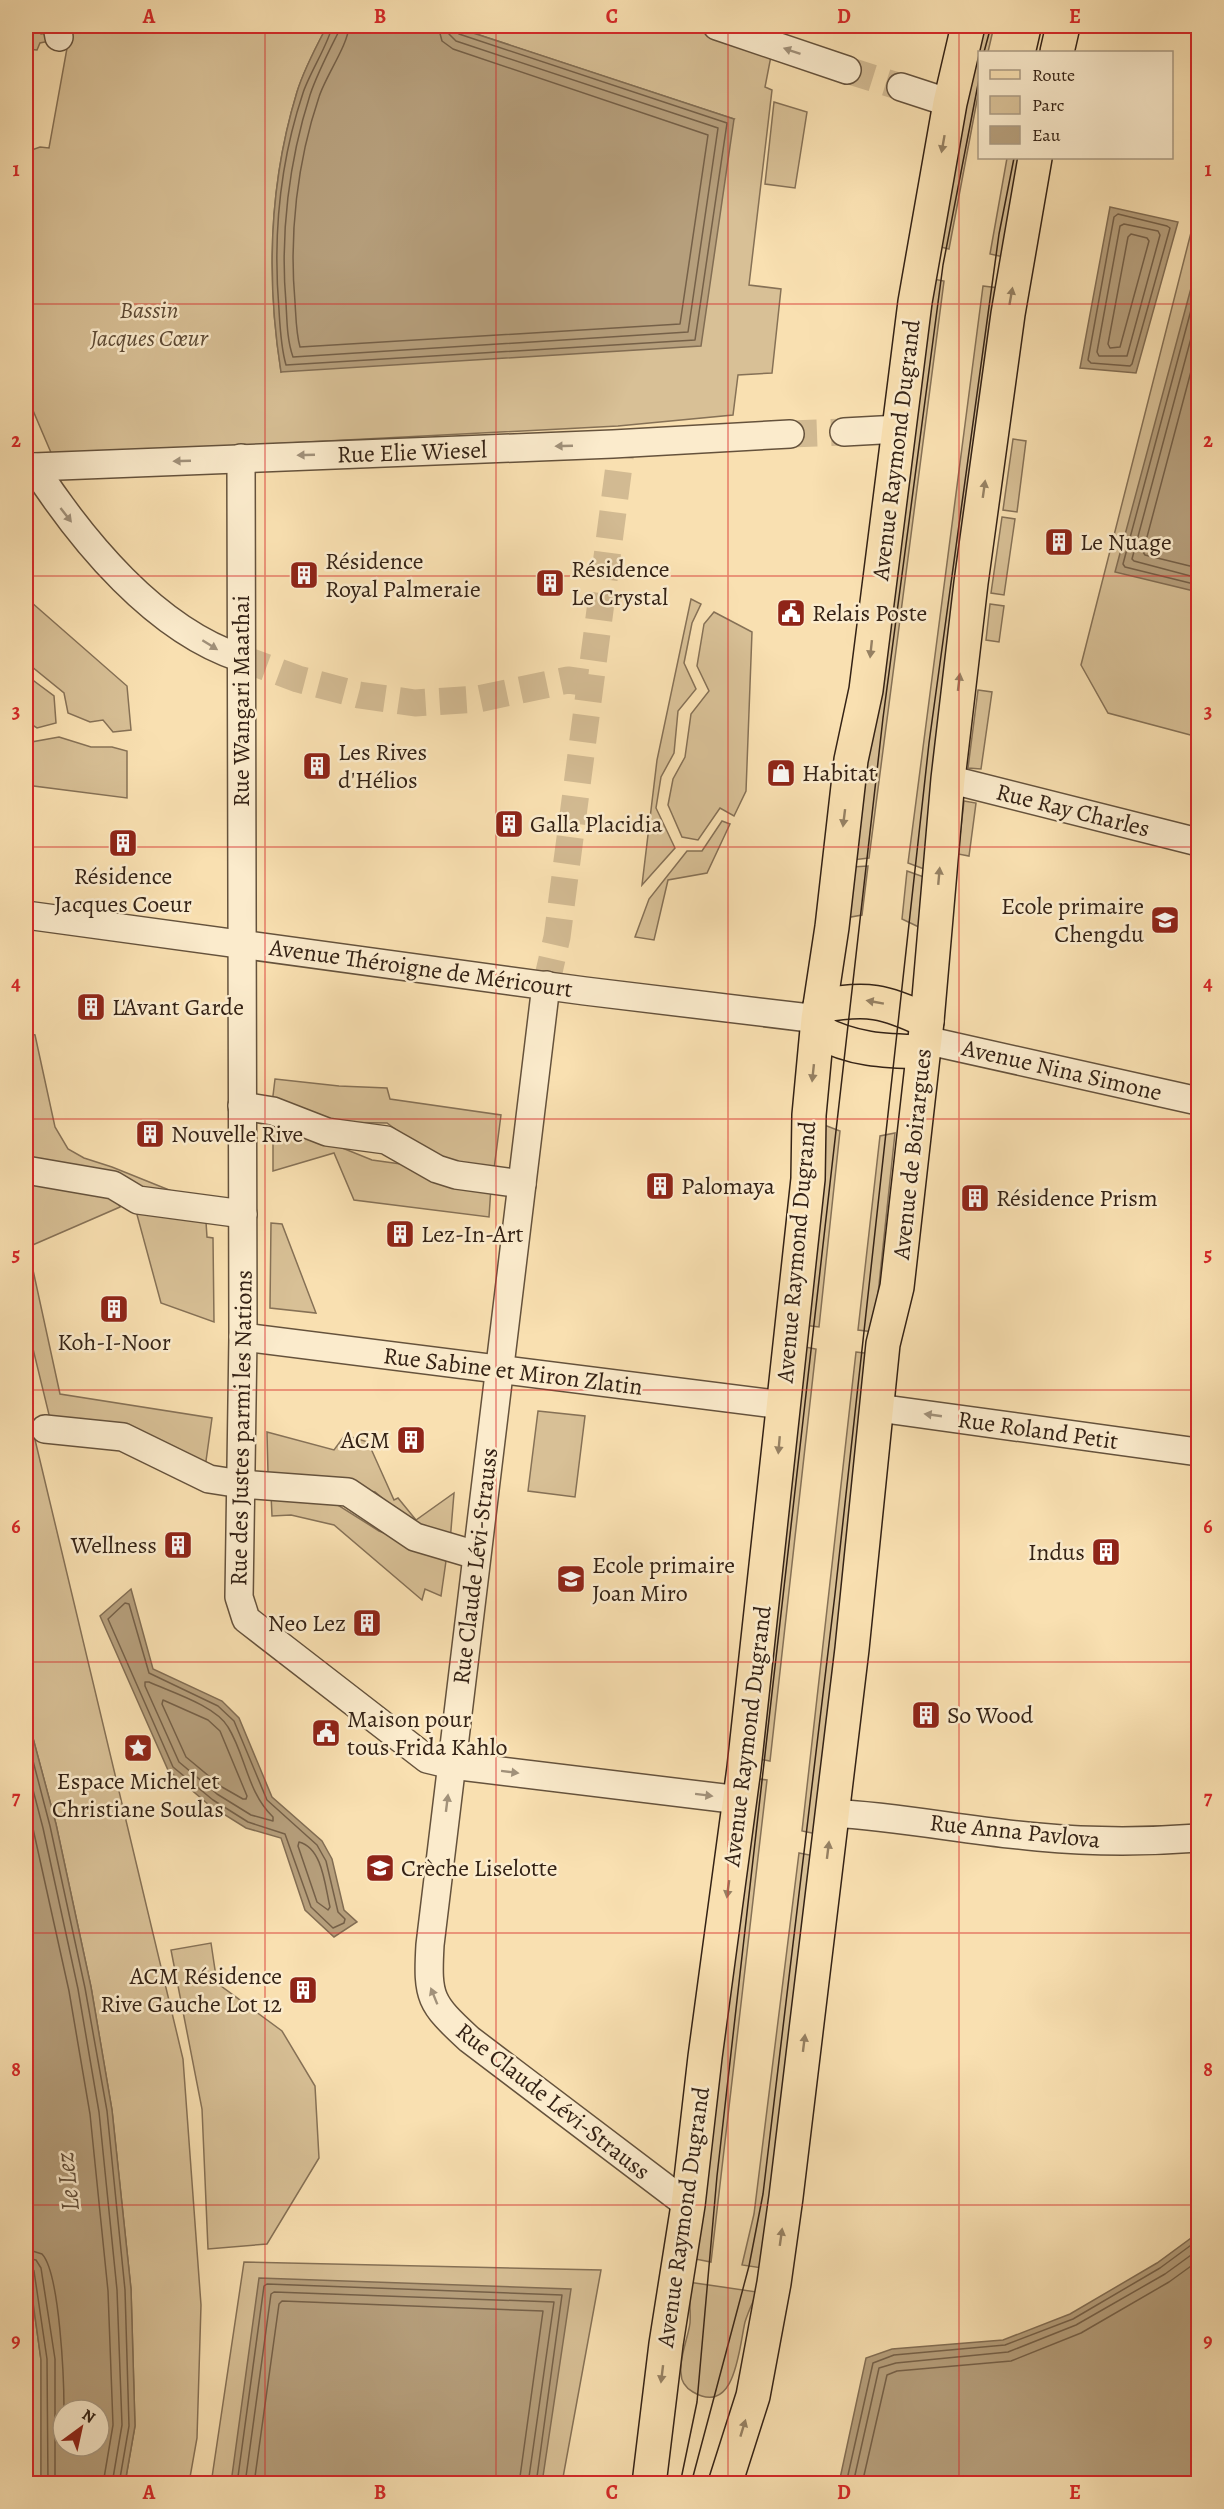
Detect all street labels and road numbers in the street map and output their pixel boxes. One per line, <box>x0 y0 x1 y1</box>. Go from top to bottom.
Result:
street label: Avenue Raymond Dugrand <box>864 318 928 583</box>
street label: Rue Elie Wiesel <box>337 433 488 471</box>
street label: Rue Wangari Maathai <box>225 595 257 807</box>
street label: Rue Ray Charles <box>993 775 1153 845</box>
street label: Avenue Théroigne de Méricourt <box>266 931 575 1005</box>
street label: Avenue Nina Simone <box>958 1031 1165 1109</box>
street label: Avenue de Boirargues <box>885 1047 939 1262</box>
street label: Avenue Raymond Dugrand <box>769 1120 823 1385</box>
street label: Rue des Justes parmi les Nations <box>222 1270 260 1586</box>
street label: Rue Sabine et Miron Zlatin <box>381 1339 645 1403</box>
street label: Rue Roland Petit <box>956 1403 1120 1457</box>
street label: Rue Claude Lévi-Strauss <box>445 1446 505 1686</box>
street label: Avenue Raymond Dugrand <box>715 1604 779 1869</box>
street label: Rue Anna Pavlova <box>928 1806 1103 1856</box>
street label: Rue Claude Lévi-Strauss <box>449 2015 657 2187</box>
street label: Avenue Raymond Dugrand <box>649 2085 717 2350</box>

